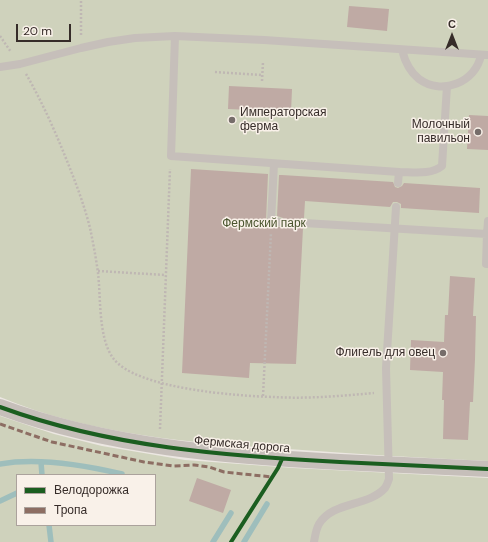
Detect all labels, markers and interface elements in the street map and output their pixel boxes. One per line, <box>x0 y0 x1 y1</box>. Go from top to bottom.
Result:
scale bar <box>18 16 73 42</box>
north arrow <box>432 16 472 56</box>
text: С <box>448 17 456 31</box>
text: 20 m <box>23 23 52 39</box>
place label: Императорская ферма <box>240 106 327 134</box>
marker: Императорская ферма <box>227 115 237 125</box>
place label: Молочный павильон <box>412 118 470 146</box>
marker: Молочный павильон <box>473 127 483 137</box>
park label: Фермский парк <box>222 217 306 231</box>
place label: Флигель для овец <box>336 346 435 360</box>
marker: Флигель для овец <box>438 348 448 358</box>
street label: Фермская дорога <box>193 434 291 456</box>
legend <box>16 474 156 526</box>
text: Велодорожка <box>54 482 129 498</box>
text: Тропа <box>54 502 87 518</box>

